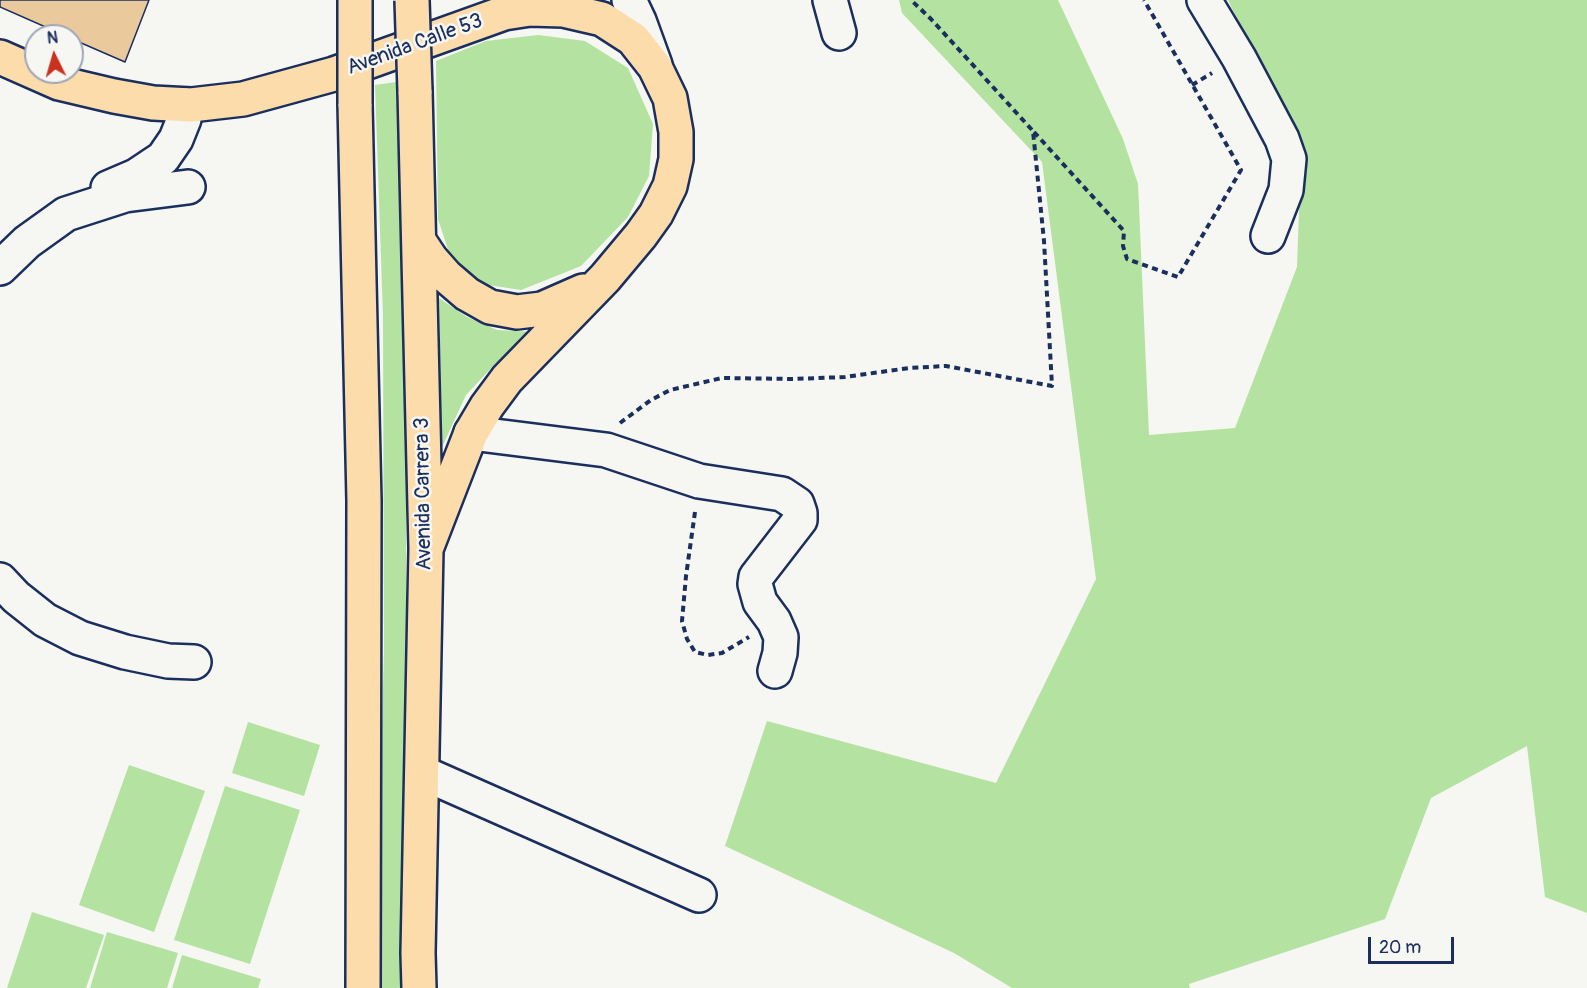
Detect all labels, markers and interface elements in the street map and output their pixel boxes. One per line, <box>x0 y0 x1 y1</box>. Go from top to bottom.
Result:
street label: Avenida Calle 53 <box>344 9 486 81</box>
north arrow <box>24 24 84 84</box>
text: N <box>46 28 59 48</box>
street label: Avenida Carrera 3 <box>410 417 438 571</box>
scale bar <box>1371 925 1456 963</box>
text: 20 m <box>1379 936 1421 959</box>

